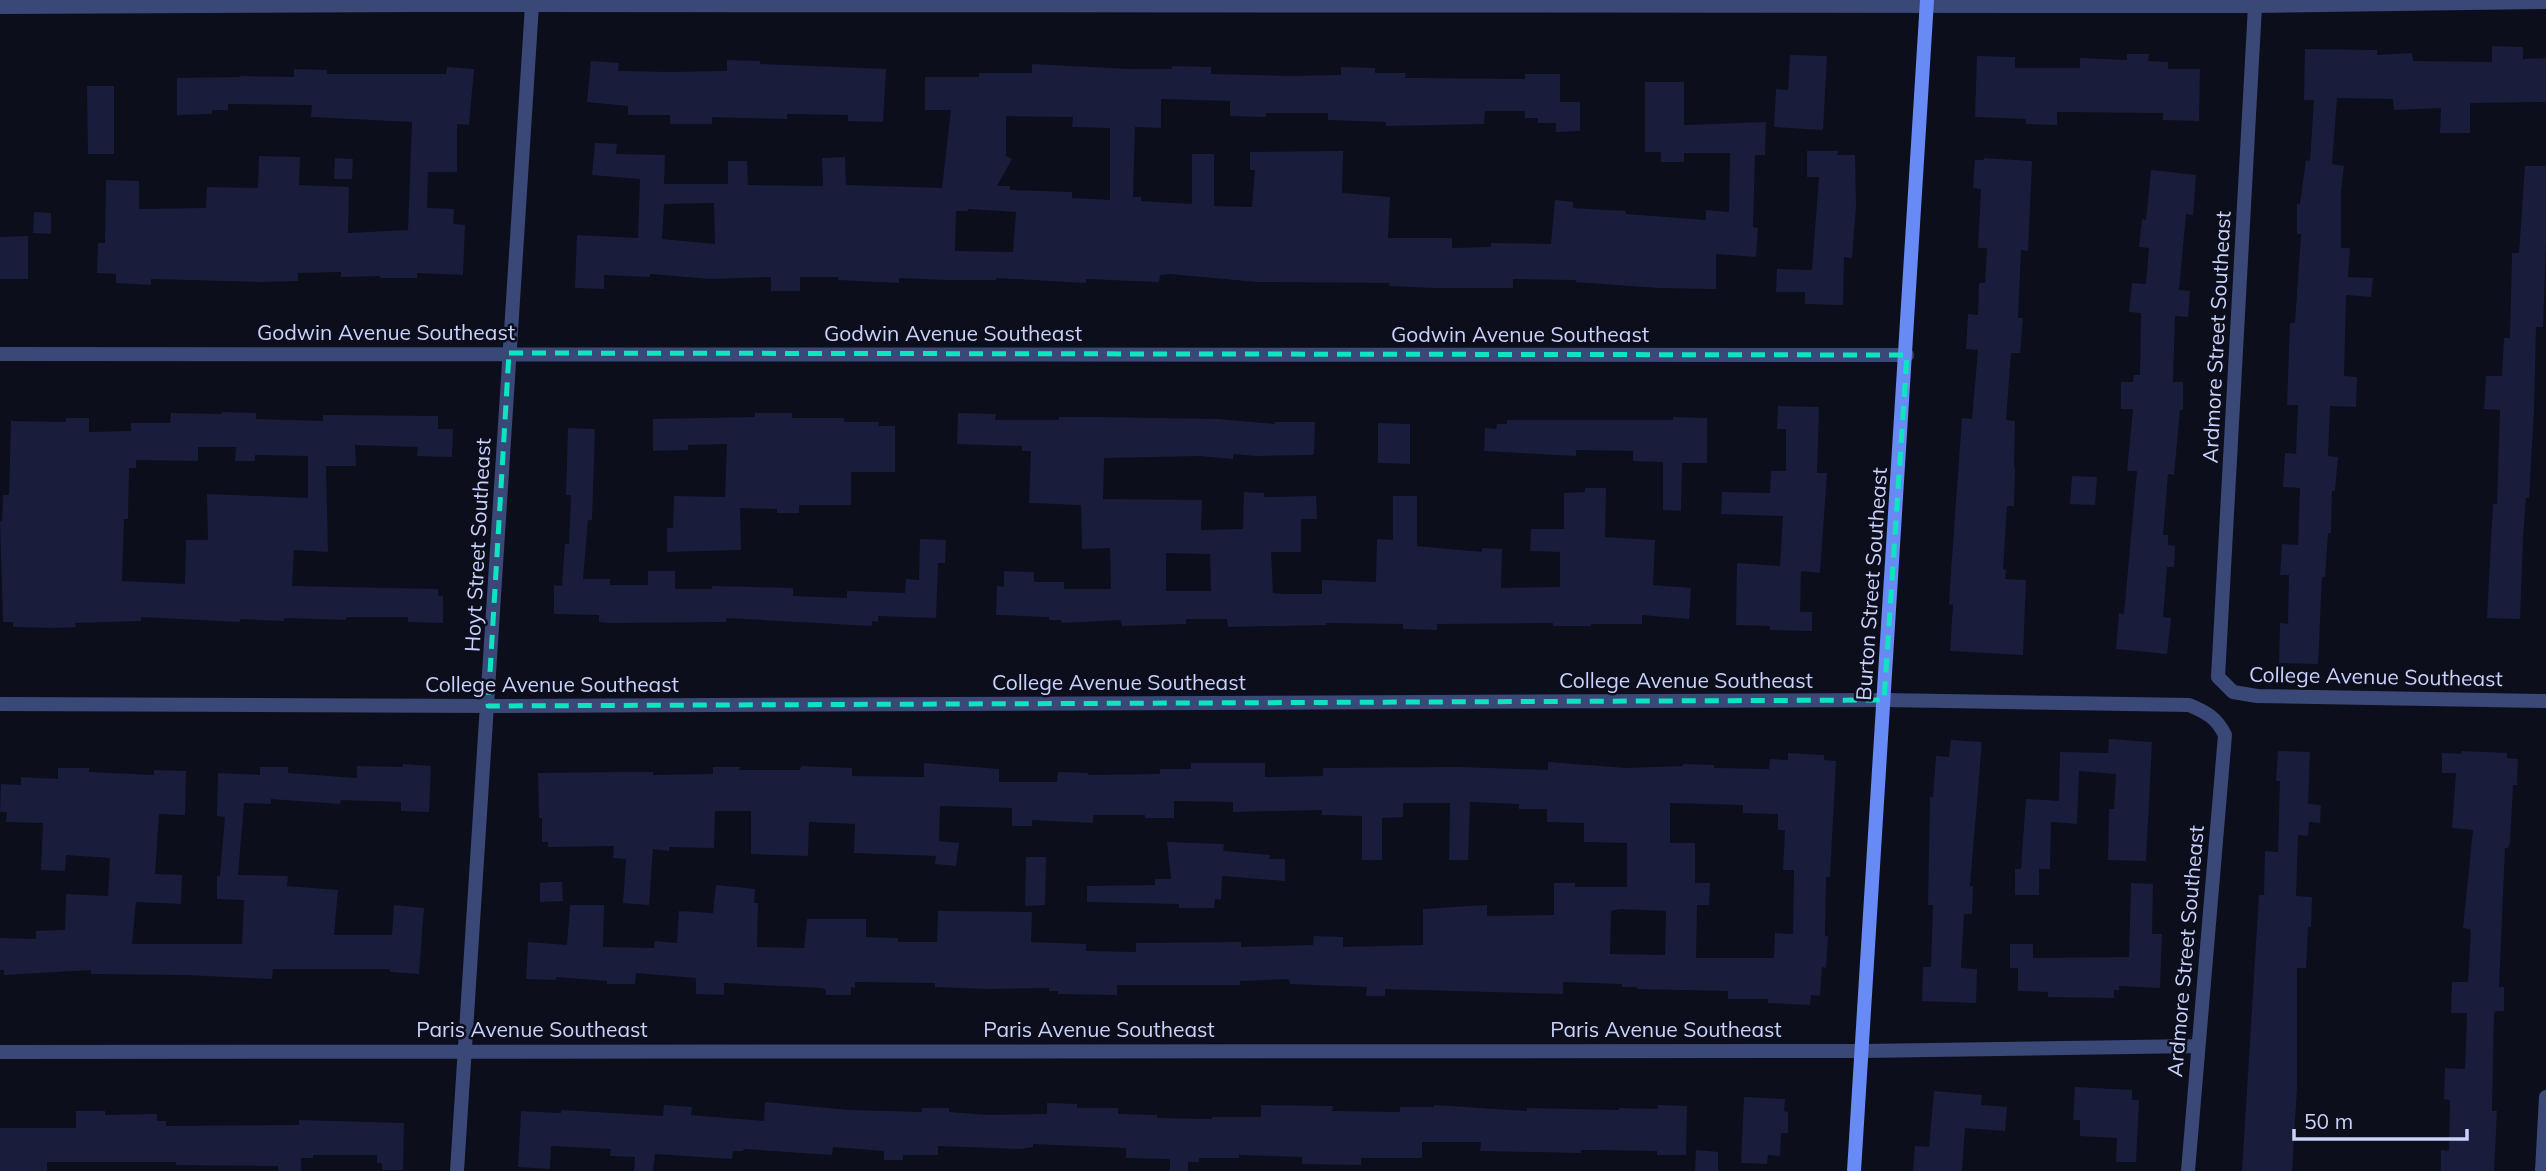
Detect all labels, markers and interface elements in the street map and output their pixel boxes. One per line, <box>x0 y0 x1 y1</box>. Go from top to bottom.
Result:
street label: Ardmore Street Southeast <box>2196 210 2236 464</box>
street label: Godwin Avenue Southeast <box>257 319 515 345</box>
street label: Godwin Avenue Southeast <box>824 320 1082 346</box>
street label: Godwin Avenue Southeast <box>1391 321 1649 347</box>
street label: Hoyt Street Southeast <box>458 437 496 653</box>
street label: Burton Street Southeast <box>1850 467 1892 701</box>
street label: College Avenue Southeast <box>2249 661 2503 691</box>
street label: College Avenue Southeast <box>1559 667 1813 693</box>
street label: College Avenue Southeast <box>992 669 1246 695</box>
street label: College Avenue Southeast <box>425 671 679 697</box>
street label: Ardmore Street Southeast <box>2161 824 2209 1078</box>
street label: Paris Avenue Southeast <box>416 1016 648 1042</box>
street label: Paris Avenue Southeast <box>983 1016 1215 1042</box>
street label: Paris Avenue Southeast <box>1550 1016 1782 1042</box>
scale bar <box>2294 1098 2467 1142</box>
text: 50 m <box>2304 1108 2353 1134</box>

